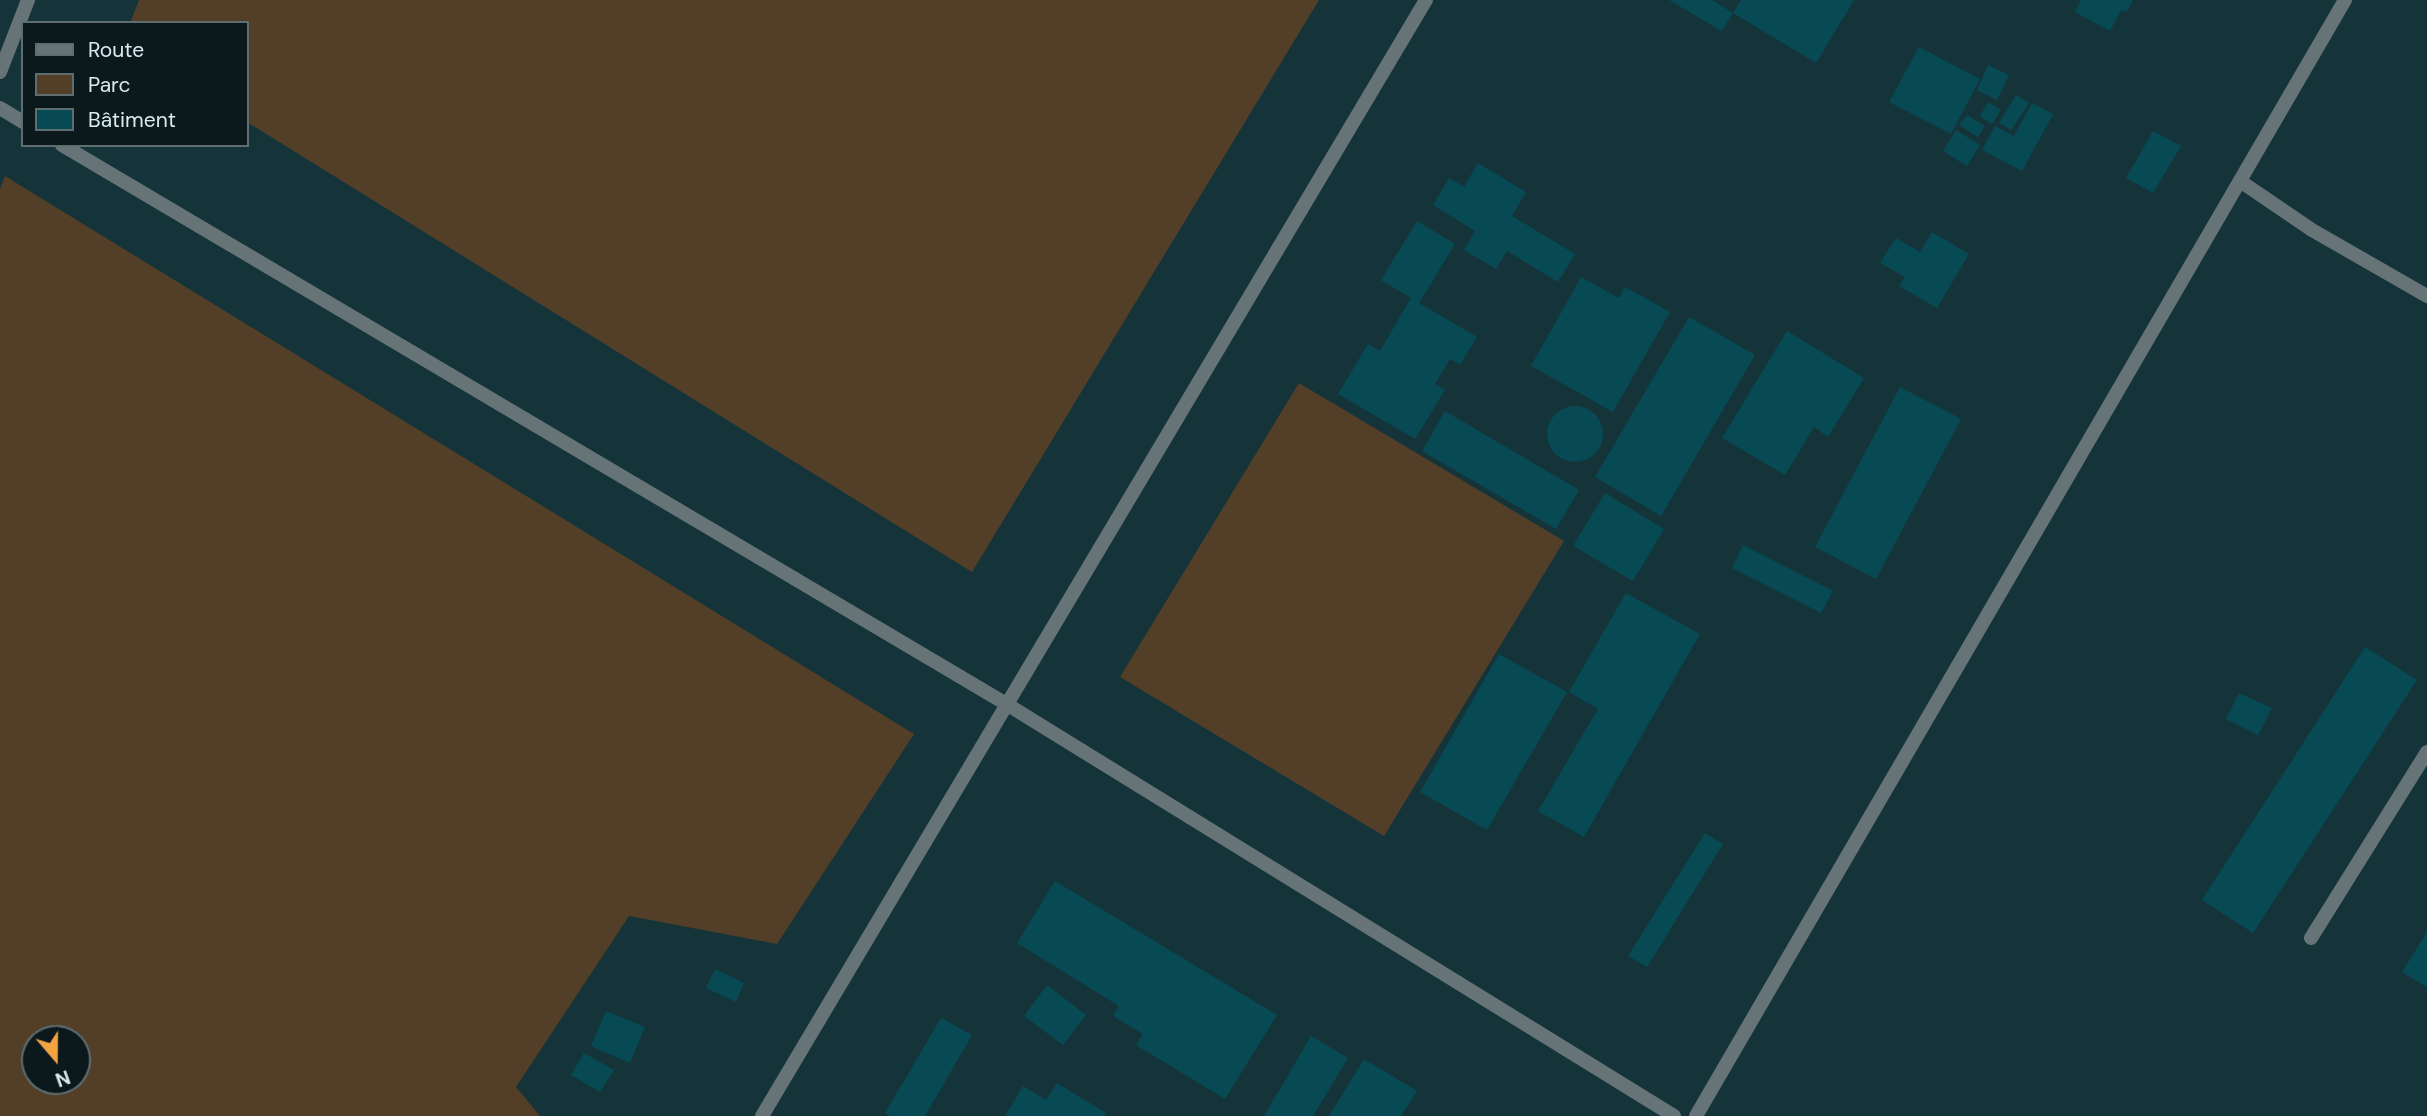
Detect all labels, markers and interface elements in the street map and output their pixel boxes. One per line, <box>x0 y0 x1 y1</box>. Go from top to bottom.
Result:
legend <box>21 21 248 147</box>
text: Route <box>88 36 144 64</box>
text: Parc <box>88 71 131 99</box>
text: Bâtiment <box>88 106 176 134</box>
north arrow <box>21 1025 91 1095</box>
text: N <box>52 1064 73 1092</box>

